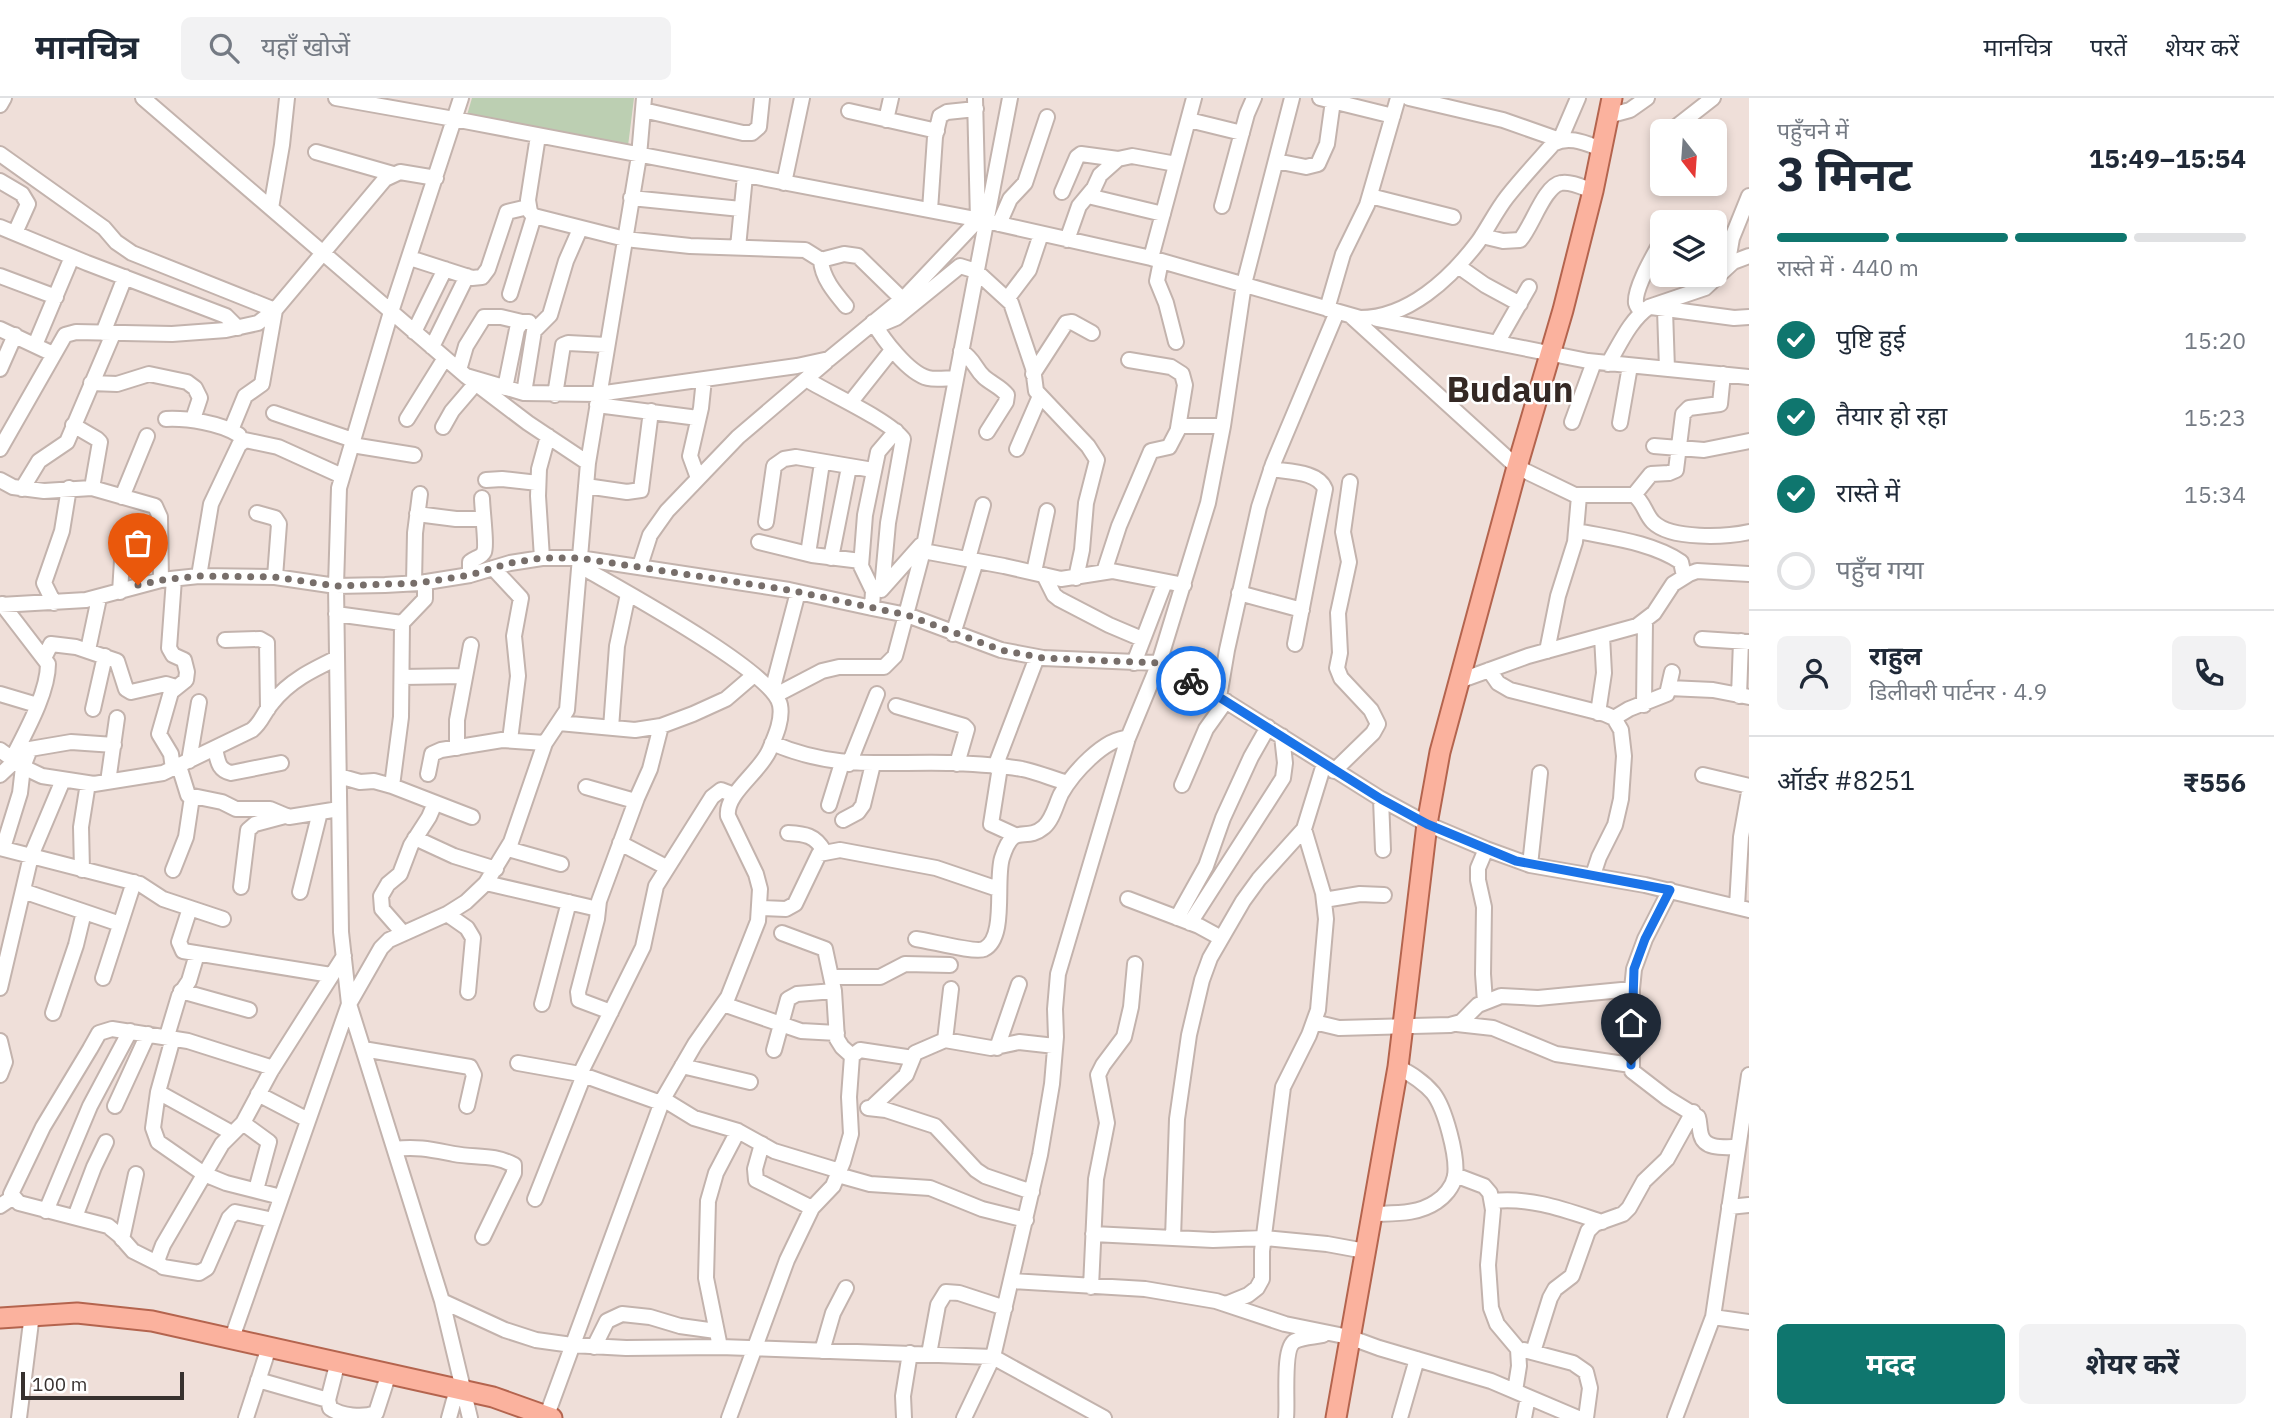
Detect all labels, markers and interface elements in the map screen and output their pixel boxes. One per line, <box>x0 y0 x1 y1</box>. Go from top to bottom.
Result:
search box <box>181 17 671 80</box>
text: मानचित्र <box>35 25 139 68</box>
icon: search <box>205 29 243 67</box>
text: यहाँ खोजें <box>261 29 350 63</box>
text: मानचित्र <box>1983 31 2052 63</box>
text: परतें <box>2090 31 2127 63</box>
text: शेयर करें <box>2165 31 2239 63</box>
text: पहुँचने में <box>1777 115 1849 145</box>
north arrow <box>1650 119 1727 196</box>
map controls <box>1650 119 1727 287</box>
text: 15:49–15:54 <box>2089 141 2246 175</box>
text: 3 मिनट <box>1777 144 1912 204</box>
button: layers <box>1650 210 1727 287</box>
text: रास्ते में · 440 m <box>1777 252 1919 282</box>
icon: check <box>1777 321 1815 359</box>
text: पुष्टि हुई <box>1836 321 1905 355</box>
text: 15:20 <box>2184 325 2246 355</box>
district label: Budaun <box>1446 366 1574 412</box>
icon: check <box>1777 398 1815 436</box>
text: तैयार हो रहा <box>1836 398 1947 432</box>
text: 15:23 <box>2184 402 2246 432</box>
icon: check <box>1777 475 1815 513</box>
text: रास्ते में <box>1836 475 1900 509</box>
text: 15:34 <box>2184 479 2246 509</box>
pin <box>108 513 168 585</box>
icon: bag <box>119 524 157 562</box>
text: पहुँच गया <box>1836 552 1924 586</box>
button: person <box>1777 636 1851 710</box>
button: phone <box>2172 636 2246 710</box>
text: राहुल <box>1869 638 1922 672</box>
courier <box>1156 646 1226 716</box>
icon: bike <box>1172 662 1210 700</box>
text: डिलीवरी पार्टनर · 4.9 <box>1869 676 2047 706</box>
text: ऑर्डर #8251 <box>1777 763 1915 797</box>
text: ₹556 <box>2183 765 2246 799</box>
pin <box>1601 993 1661 1065</box>
icon: home <box>1612 1004 1650 1042</box>
button: मदद <box>1777 1324 2005 1404</box>
button: शेयर करें <box>2019 1324 2246 1404</box>
scale bar <box>21 1369 184 1401</box>
text: 100 m <box>32 1372 87 1396</box>

